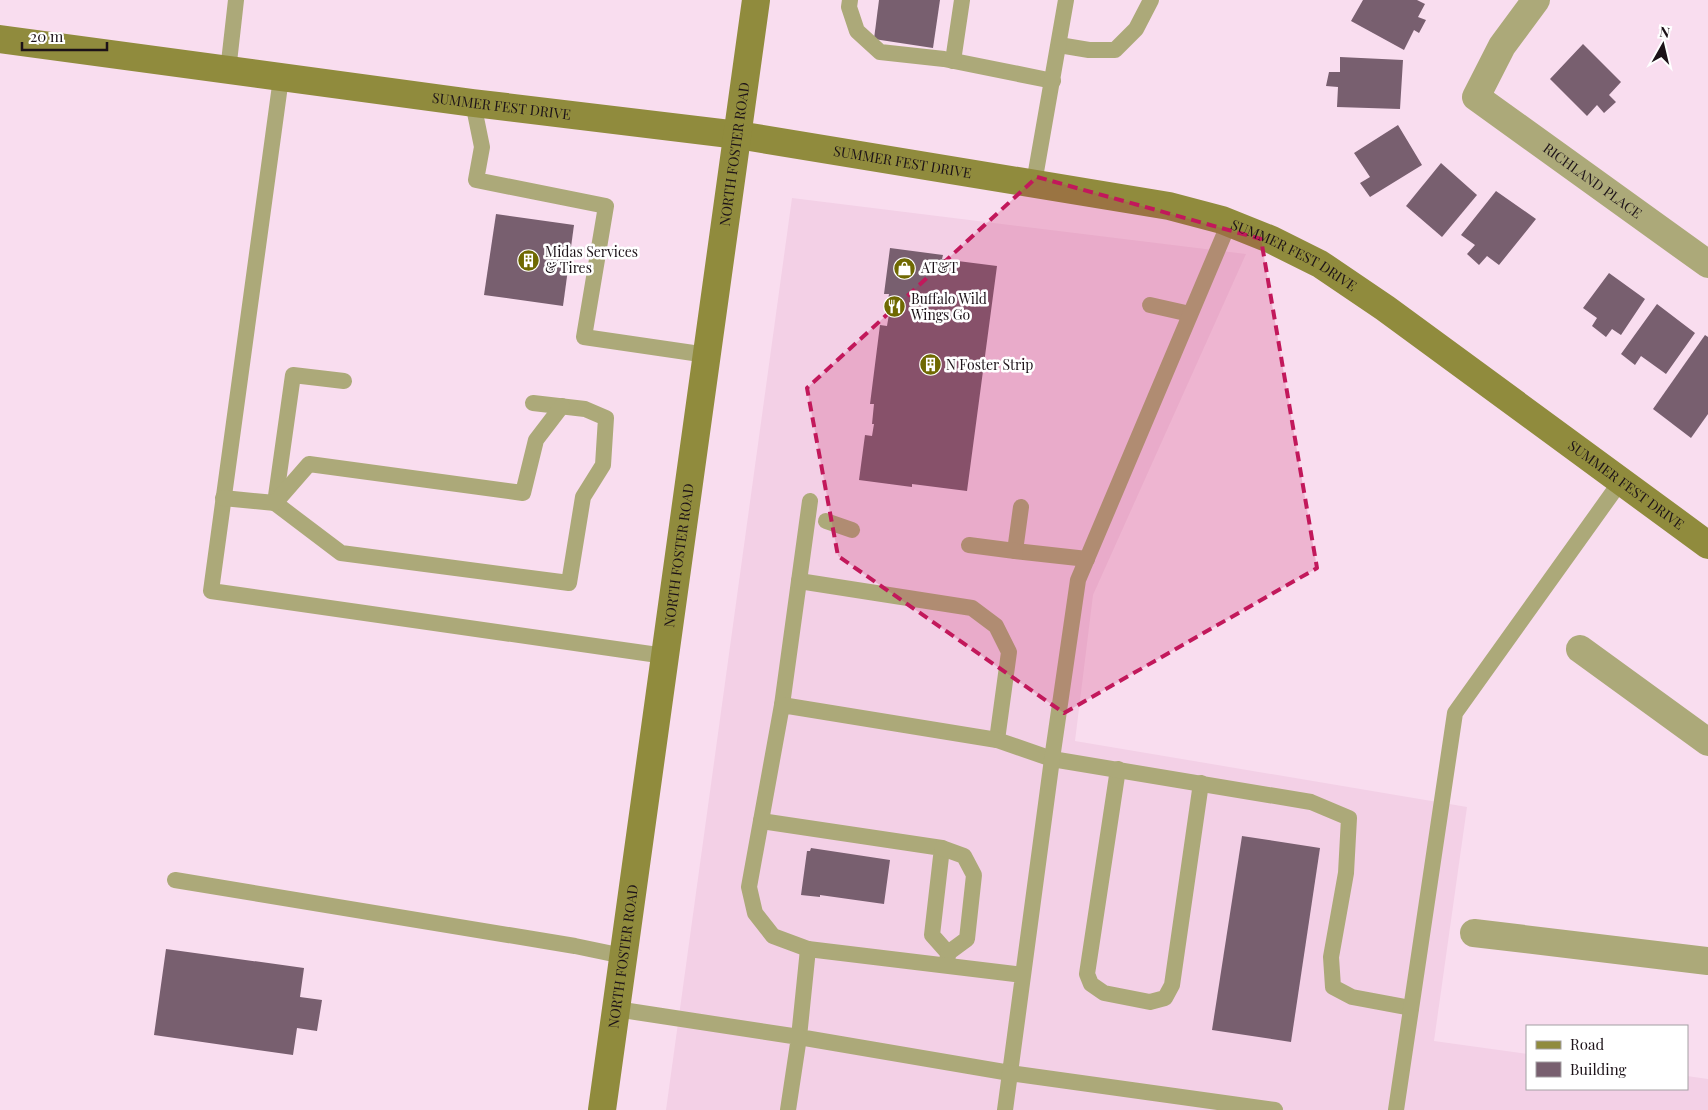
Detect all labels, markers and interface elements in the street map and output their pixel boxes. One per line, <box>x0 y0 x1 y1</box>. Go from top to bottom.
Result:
scale bar <box>22 20 108 52</box>
north arrow <box>1638 20 1688 70</box>
text: N <box>1659 22 1671 42</box>
text: 20 m <box>30 26 64 46</box>
street label: NORTH FOSTER ROAD <box>715 81 754 227</box>
street label: SUMMER FEST DRIVE <box>431 88 572 124</box>
street label: RICHLAND PLACE <box>1540 138 1646 223</box>
street label: SUMMER FEST DRIVE <box>832 141 973 182</box>
street label: SUMMER FEST DRIVE <box>1228 215 1361 295</box>
place label: Midas Services & Tires <box>545 242 638 277</box>
building icon: Midas Services & Tires <box>517 248 541 272</box>
shop icon: AT&T <box>893 256 917 280</box>
place label: AT&T <box>920 258 958 277</box>
place label: Buffalo Wild Wings Go <box>910 289 987 324</box>
restaurant icon: Buffalo Wild Wings Go <box>883 295 907 319</box>
building icon: N Foster Strip <box>918 353 942 377</box>
place label: N Foster Strip <box>946 355 1033 374</box>
street label: SUMMER FEST DRIVE <box>1565 436 1688 534</box>
street label: NORTH FOSTER ROAD <box>659 482 698 628</box>
street label: NORTH FOSTER ROAD <box>603 883 642 1030</box>
legend <box>1526 1025 1688 1090</box>
text: Road <box>1570 1034 1604 1054</box>
text: Building <box>1570 1059 1627 1079</box>

